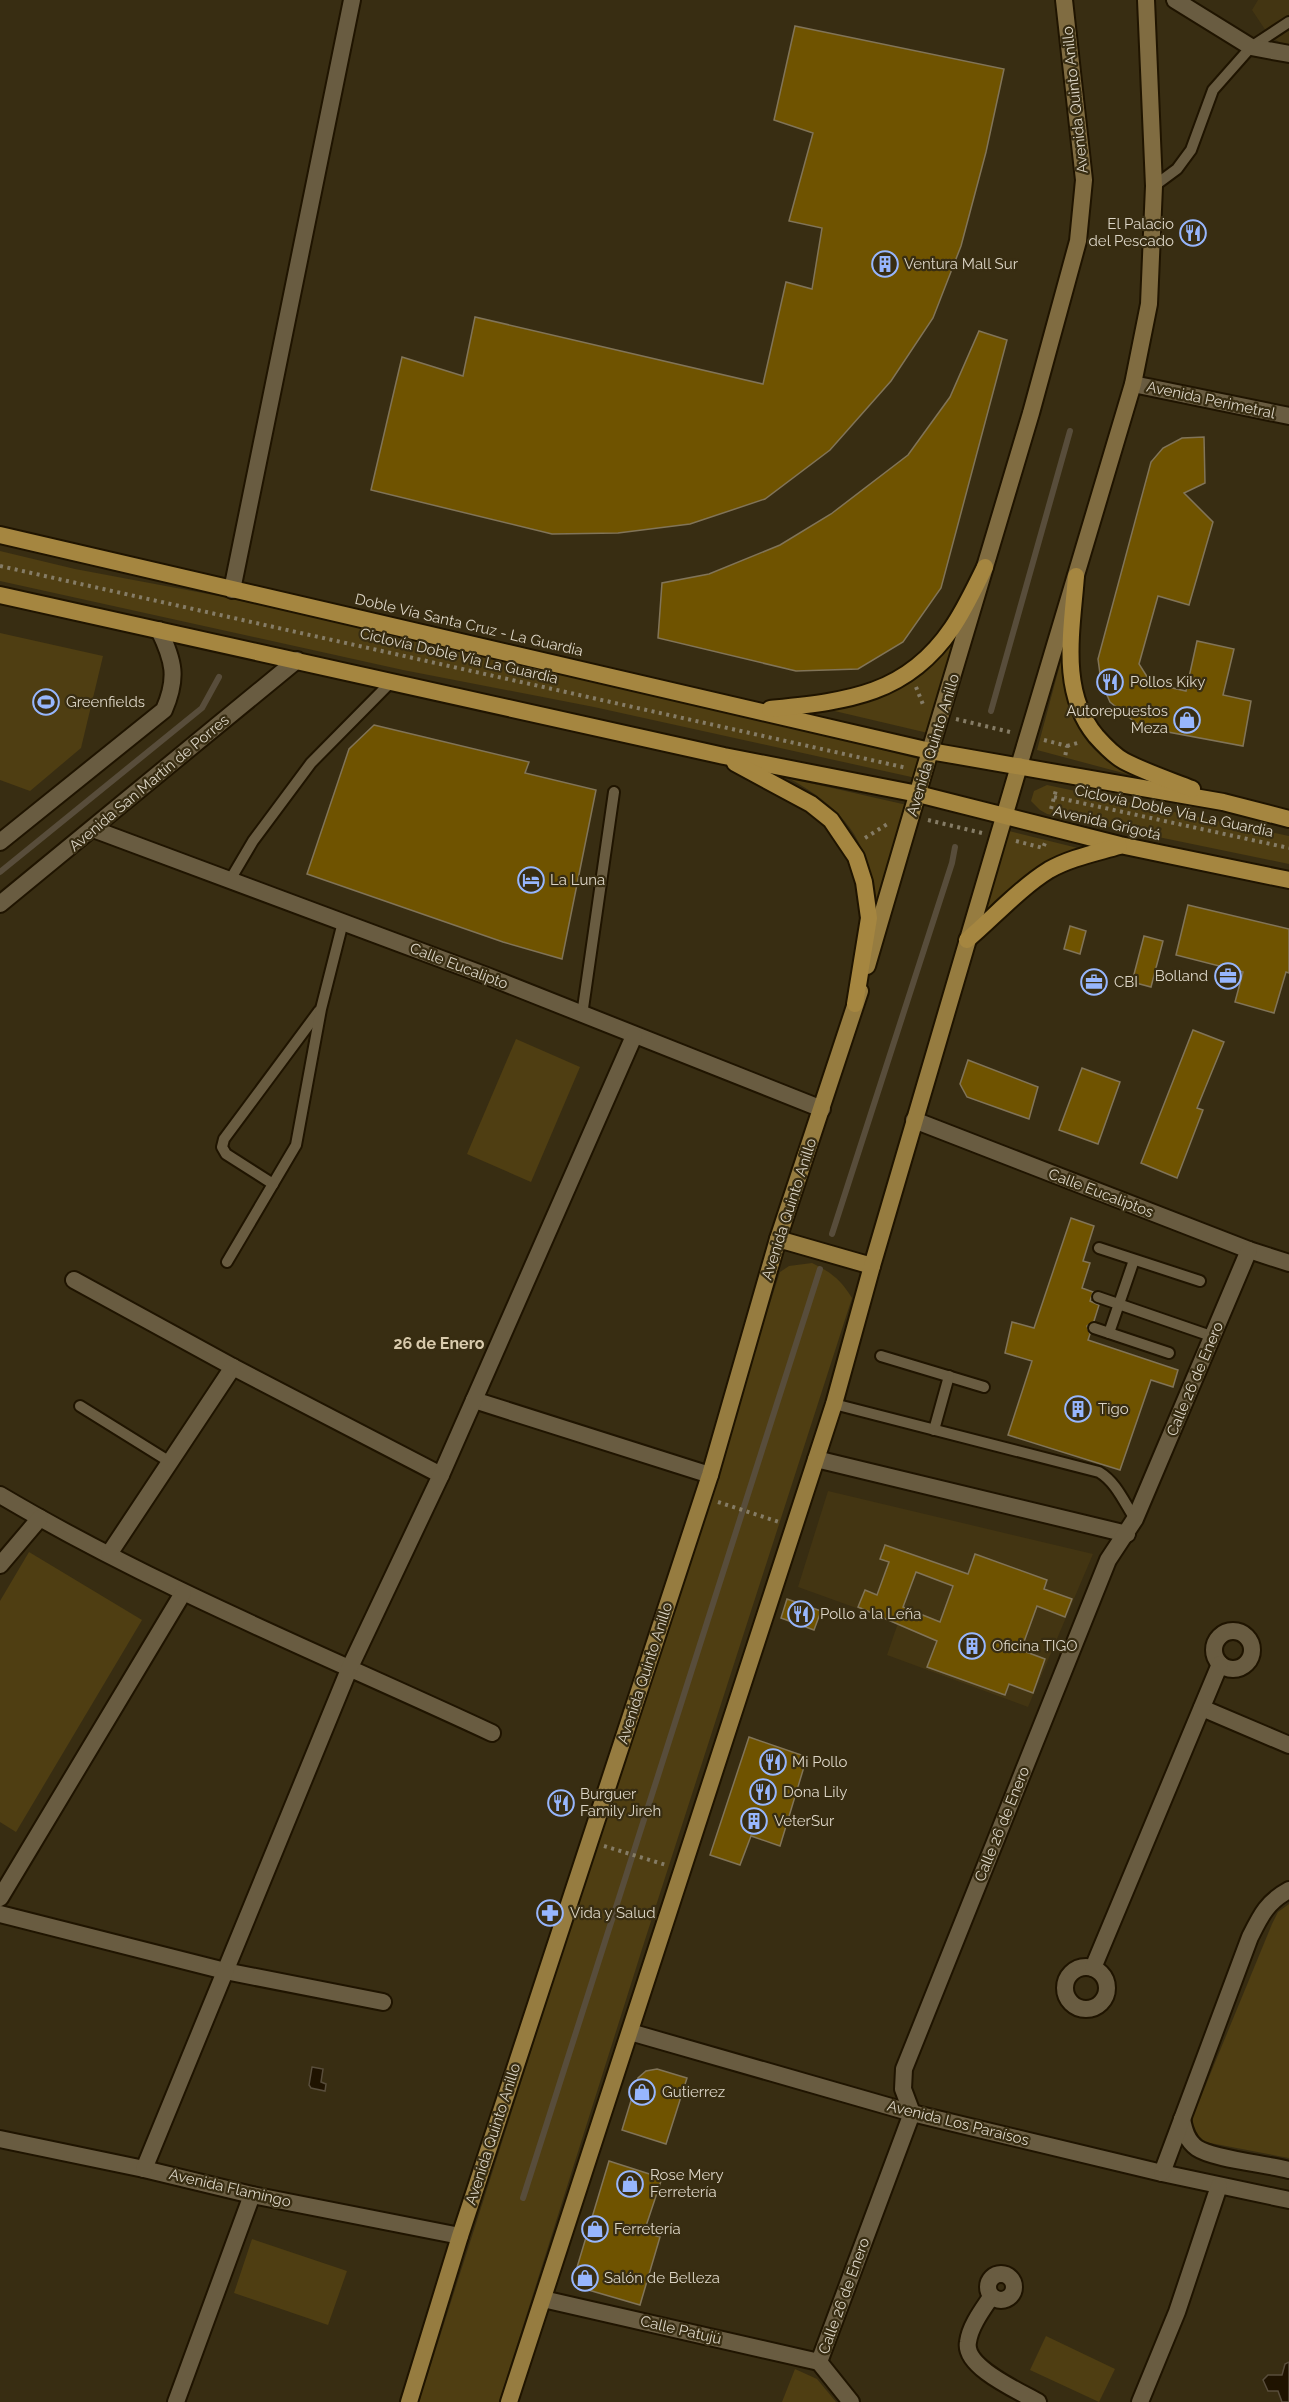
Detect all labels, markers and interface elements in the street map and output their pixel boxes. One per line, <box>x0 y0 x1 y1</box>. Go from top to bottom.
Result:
street label: Avenida Quinto Anillo <box>1058 25 1092 175</box>
place label: El Palacio del Pescado <box>1089 215 1174 250</box>
restaurant icon: El Palacio del Pescado <box>1178 218 1208 248</box>
building icon: Ventura Mall Sur <box>870 249 900 279</box>
place label: Ventura Mall Sur <box>904 255 1019 273</box>
street label: Avenida Perimetral <box>1145 378 1278 423</box>
street label: Doble Vía Santa Cruz - La Guardia <box>353 590 585 660</box>
street label: Ciclovía Doble Vía La Guardia <box>358 624 560 688</box>
restaurant icon: Pollos Kiky <box>1095 667 1125 697</box>
street label: Avenida Quinto Anillo <box>903 672 963 818</box>
place label: Pollos Kiky <box>1130 673 1205 691</box>
sports icon: Greenfields <box>31 687 61 717</box>
place label: Greenfields <box>66 693 145 711</box>
place label: Autorepuestos Meza <box>1066 702 1168 737</box>
shop icon: Autorepuestos Meza <box>1172 705 1202 735</box>
street label: Avenida San Martín de Porres <box>65 711 233 855</box>
street label: Ciclovía Doble Vía La Guardia <box>1073 781 1275 841</box>
street label: Avenida Grigotá <box>1051 802 1163 844</box>
hotel icon: La Luna <box>516 865 546 895</box>
place label: La Luna <box>550 871 605 889</box>
street label: Calle Eucalipto <box>407 939 511 993</box>
office icon: Bolland <box>1213 961 1243 991</box>
office icon: CBI <box>1079 967 1109 997</box>
place label: Bolland <box>1155 967 1208 985</box>
place label: CBI <box>1114 973 1138 991</box>
street label: Avenida Quinto Anillo <box>758 1136 820 1282</box>
street label: Calle Eucaliptos <box>1046 1165 1156 1221</box>
street label: Calle 26 de Enero <box>1163 1319 1227 1439</box>
district label: 26 de Enero <box>394 1334 485 1353</box>
building icon: Tigo <box>1063 1394 1093 1424</box>
place label: Tigo <box>1098 1400 1129 1418</box>
restaurant icon: Pollo a la Leña <box>786 1599 816 1629</box>
street label: Avenida Quinto Anillo <box>614 1600 676 1746</box>
place label: Pollo a la Leña <box>820 1605 921 1623</box>
building icon: Oficina TIGO <box>957 1631 987 1661</box>
place label: Oficina TIGO <box>992 1637 1078 1655</box>
restaurant icon: Mi Pollo <box>758 1747 788 1777</box>
place label: Mi Pollo <box>792 1753 848 1771</box>
street label: Calle 26 de Enero <box>971 1764 1033 1884</box>
restaurant icon: Dona Lily <box>748 1777 778 1807</box>
place label: Dona Lily <box>783 1783 847 1801</box>
place label: Burguer Family Jireh <box>580 1785 661 1820</box>
restaurant icon: Burguer Family Jireh <box>546 1788 576 1818</box>
building icon: VeterSur <box>739 1806 769 1836</box>
place label: VeterSur <box>774 1812 835 1830</box>
pharmacy icon: Vida y Salud <box>535 1898 565 1928</box>
place label: Vida y Salud <box>570 1904 656 1922</box>
street label: Avenida Quinto Anillo <box>462 2061 524 2207</box>
shop icon: Gutierrez <box>627 2077 657 2107</box>
place label: Gutierrez <box>662 2083 725 2101</box>
street label: Avenida Los Paraísos <box>885 2097 1031 2149</box>
street label: Avenida Flamingo <box>167 2165 293 2211</box>
place label: Rose Mery Ferretería <box>650 2166 724 2201</box>
shop icon: Rose Mery Ferretería <box>615 2169 645 2199</box>
shop icon: Ferretería <box>580 2214 610 2244</box>
place label: Ferretería <box>614 2220 681 2238</box>
street label: Calle 26 de Enero <box>815 2235 873 2357</box>
shop icon: Salón de Belleza <box>570 2263 600 2293</box>
place label: Salón de Belleza <box>604 2269 720 2287</box>
street label: Calle Patujú <box>639 2312 723 2348</box>

